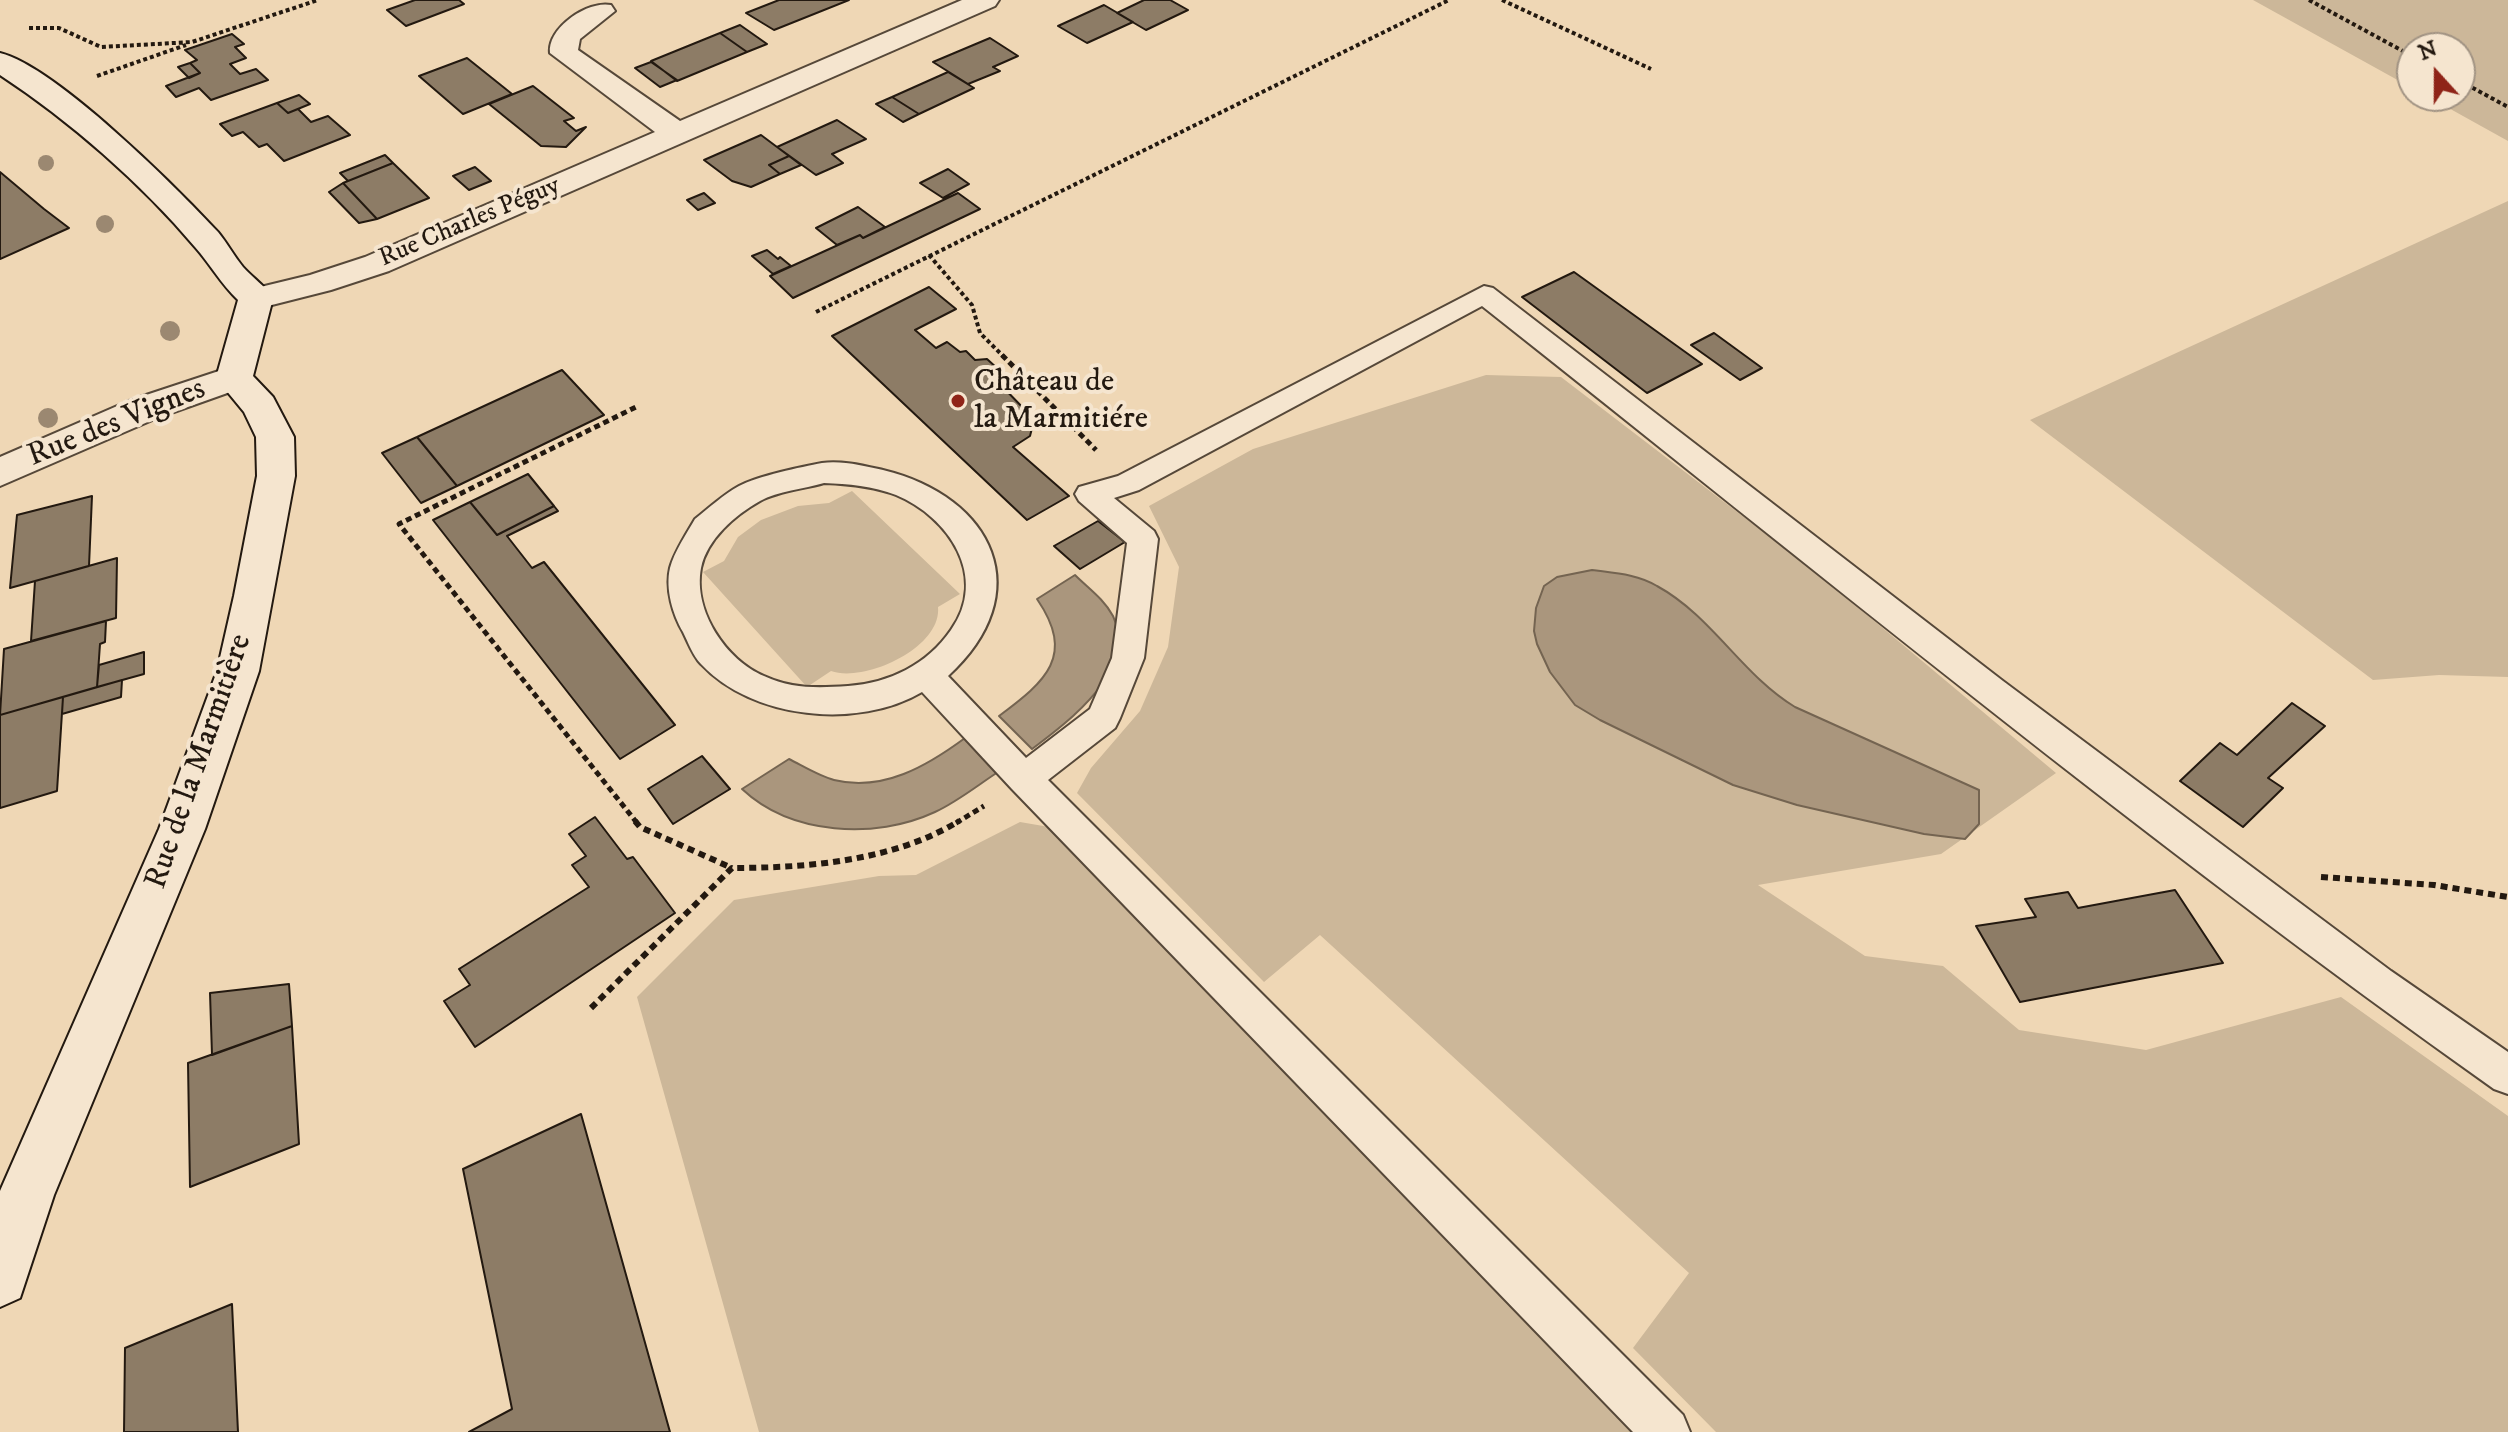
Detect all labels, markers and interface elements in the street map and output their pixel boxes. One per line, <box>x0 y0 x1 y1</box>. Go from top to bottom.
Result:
north arrow <box>2396 32 2476 112</box>
text: N <box>2415 35 2441 67</box>
street label: Rue Charles Péguy <box>375 171 565 275</box>
place label: Château de la Marmitiére <box>974 364 1148 439</box>
street label: Rue des Vignes <box>23 371 211 477</box>
marker: Château de la Marmitiére <box>949 392 967 410</box>
street label: Rue de la Marmitière <box>138 630 262 894</box>

